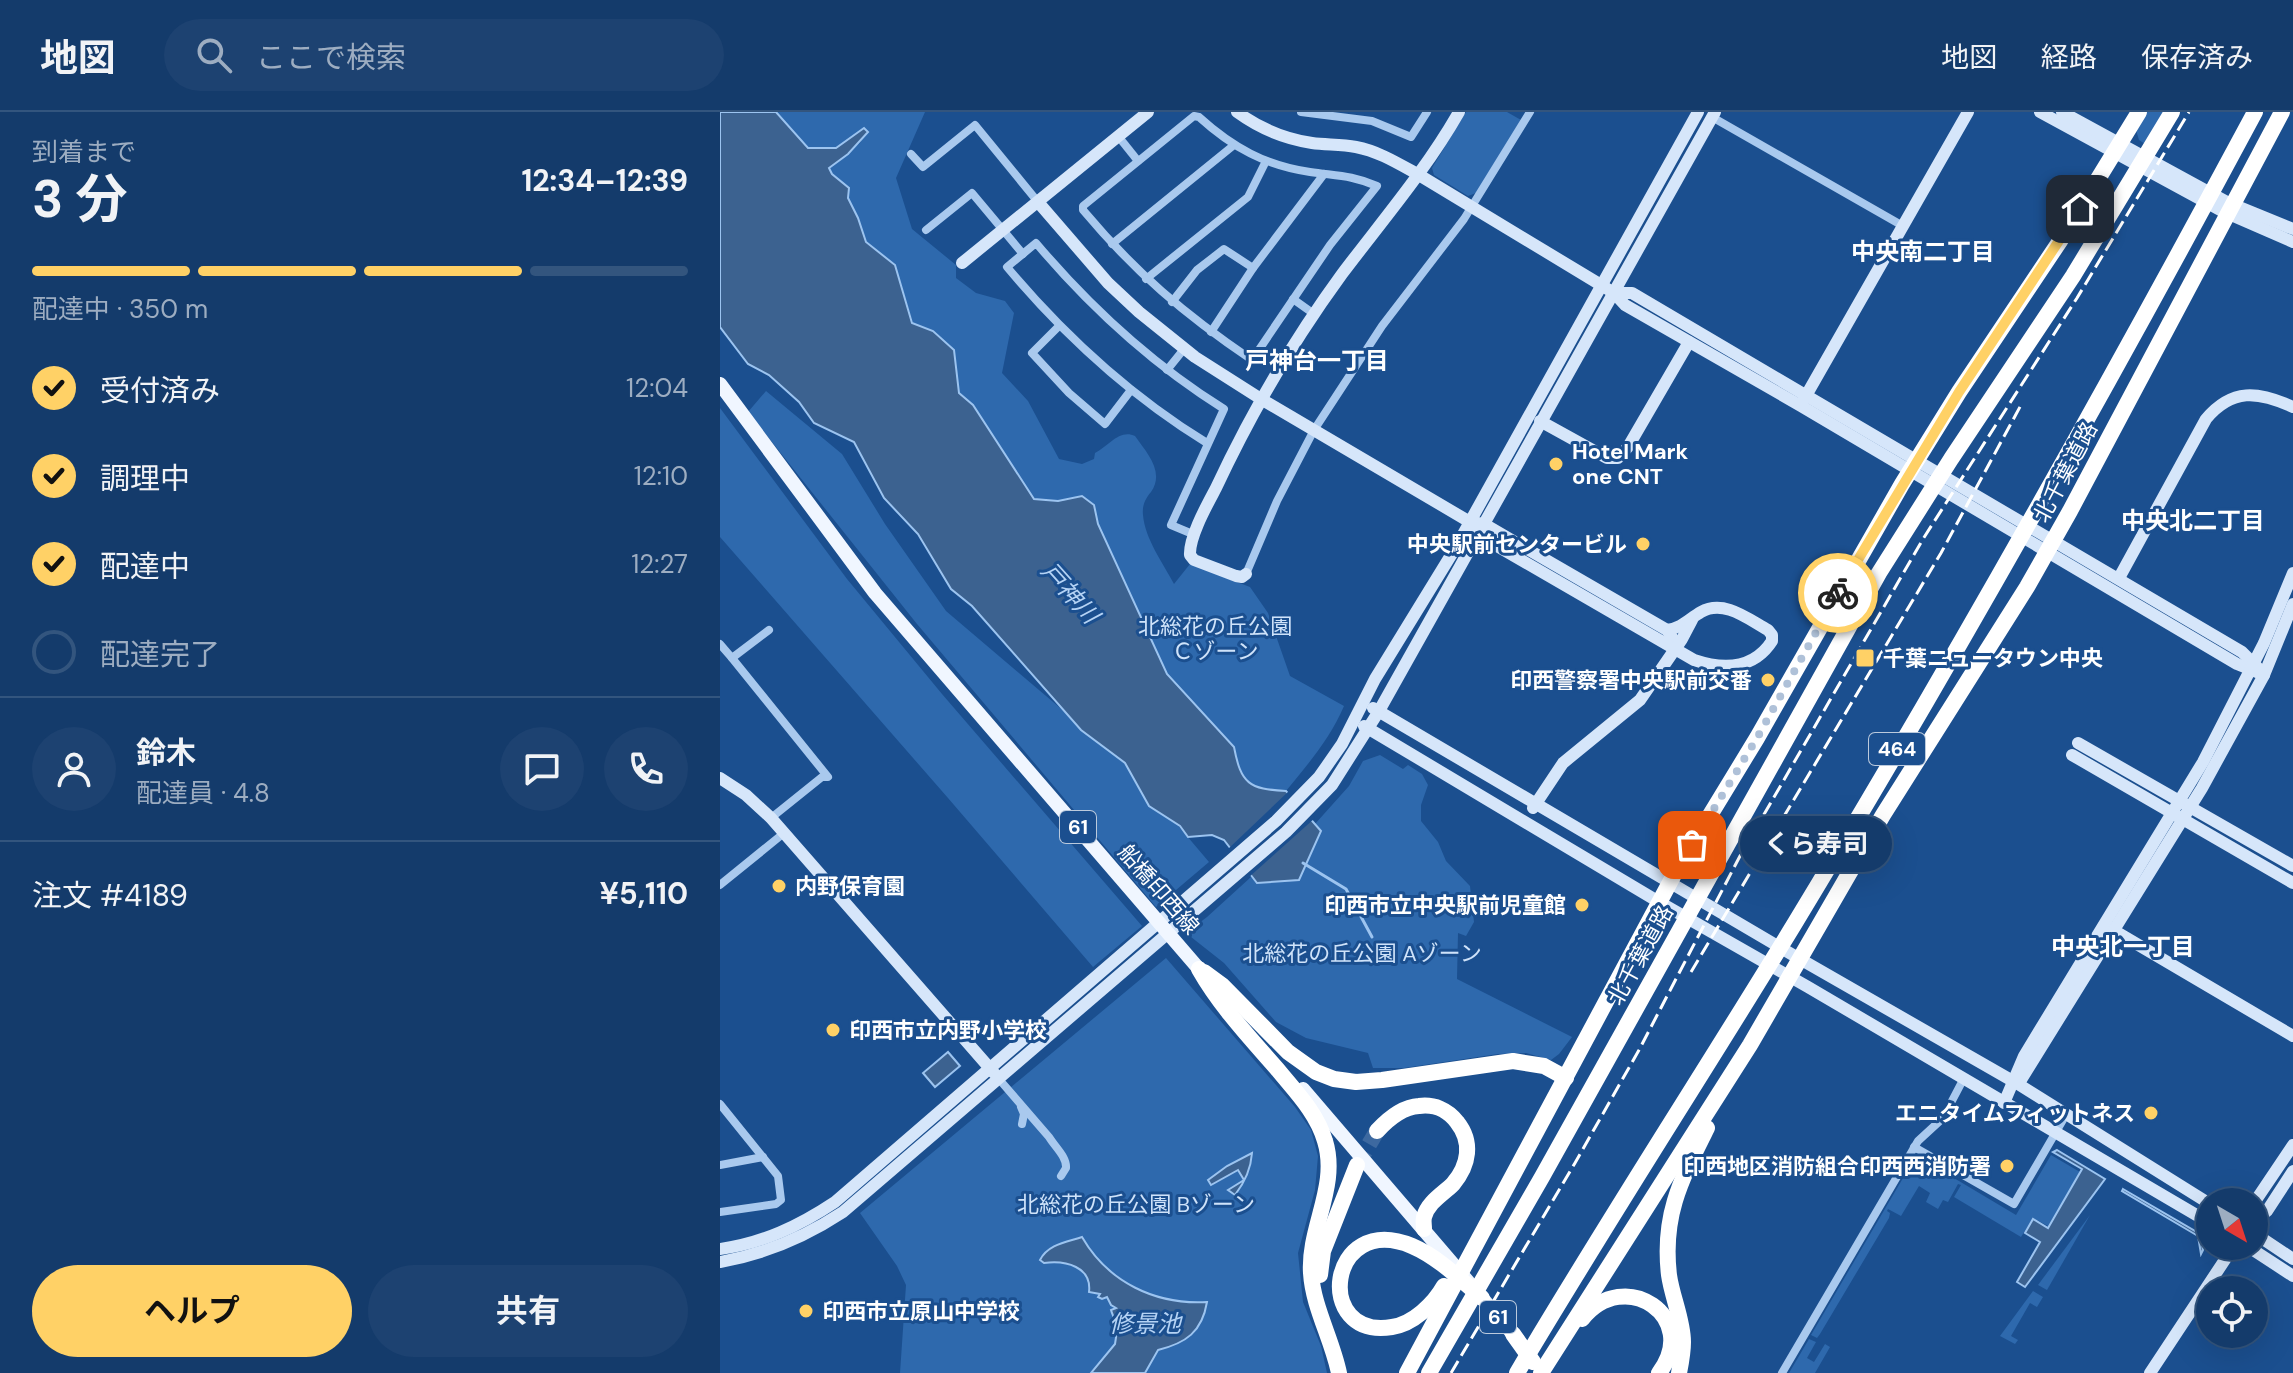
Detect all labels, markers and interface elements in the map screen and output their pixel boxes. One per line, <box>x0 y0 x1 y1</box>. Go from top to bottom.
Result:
search box <box>164 19 724 91</box>
text: 地図 <box>40 33 116 83</box>
icon: search <box>192 33 236 77</box>
text: ここで検索 <box>256 38 406 77</box>
text: 地図 <box>1941 39 1997 76</box>
text: 経路 <box>2041 39 2097 76</box>
text: 保存済み <box>2141 39 2253 76</box>
text: 到着まで <box>32 135 136 169</box>
text: 12:34–12:39 <box>521 161 688 200</box>
text: 3 分 <box>32 165 128 233</box>
pin <box>2046 175 2114 243</box>
icon: home <box>2058 187 2102 231</box>
district label: 中央南二丁目 <box>1851 236 1995 267</box>
text: 配達中 · 350 m <box>32 292 208 326</box>
district label: 戸神台一丁目 <box>1245 345 1389 376</box>
icon: check <box>32 366 76 410</box>
text: 受付済み <box>100 371 220 410</box>
text: 12:04 <box>626 371 688 405</box>
street label: 北千葉道路 <box>2027 417 2104 528</box>
place label: Hotel Mark one CNT <box>1572 437 1689 491</box>
icon: check <box>32 454 76 498</box>
marker: Hotel Mark one CNT <box>1547 455 1565 473</box>
text: 調理中 <box>100 459 190 498</box>
text: 12:10 <box>634 459 688 493</box>
district label: 中央北二丁目 <box>2121 505 2265 536</box>
place label: 中央駅前センタービル <box>1407 530 1627 559</box>
marker: 中央駅前センタービル <box>1634 535 1652 553</box>
icon: check <box>32 542 76 586</box>
text: 配達中 <box>100 547 190 586</box>
text: 12:27 <box>631 547 688 581</box>
courier <box>1798 553 1878 633</box>
water label: 戸神川 <box>1035 556 1108 632</box>
icon: bike <box>1816 571 1860 615</box>
park label: 北総花の丘公園 Ｃゾーン <box>1138 612 1292 666</box>
text: 配達完了 <box>100 635 220 674</box>
place label: 千葉ニュータウン中央 <box>1883 644 2103 673</box>
marker: 千葉ニュータウン中央 <box>1854 647 1876 669</box>
place label: 印西警察署中央駅前交番 <box>1510 666 1752 695</box>
marker: 印西警察署中央駅前交番 <box>1759 671 1777 689</box>
button: person <box>32 727 116 811</box>
button: chat <box>500 727 584 811</box>
button: phone <box>604 727 688 811</box>
text: 鈴木 <box>136 733 196 772</box>
road number: 464 <box>1869 733 1925 765</box>
text: 配達員 · 4.8 <box>136 776 270 810</box>
road number: 61 <box>1060 811 1096 843</box>
pin <box>1658 811 1726 879</box>
callout: くら寿司 <box>1740 817 1892 873</box>
icon: bag <box>1670 823 1714 867</box>
text: くら寿司 <box>1764 827 1868 861</box>
street label: 船橋印西線 <box>1112 838 1206 940</box>
place label: 内野保育園 <box>795 872 905 901</box>
text: ¥5,110 <box>600 874 688 913</box>
text: 注文 #4189 <box>32 876 188 915</box>
marker: 内野保育園 <box>770 877 788 895</box>
place label: 印西市立中央駅前児童館 <box>1324 891 1566 920</box>
marker: 印西市立中央駅前児童館 <box>1573 896 1591 914</box>
street label: 北千葉道路 <box>1601 900 1680 1010</box>
district label: 中央北一丁目 <box>2051 931 2195 962</box>
park label: 北総花の丘公園 Aゾーン <box>1242 939 1482 968</box>
place label: 印西市立内野小学校 <box>849 1016 1047 1045</box>
marker: 印西市立内野小学校 <box>824 1021 842 1039</box>
place label: エニタイムフィットネス <box>1895 1099 2135 1128</box>
marker: エニタイムフィットネス <box>2142 1104 2160 1122</box>
place label: 印西地区消防組合印西西消防署 <box>1683 1152 1991 1181</box>
marker: 印西地区消防組合印西西消防署 <box>1998 1157 2016 1175</box>
north arrow <box>2196 1188 2268 1260</box>
map controls <box>2196 1188 2268 1348</box>
park label: 北総花の丘公園 Bゾーン <box>1017 1190 1255 1219</box>
button: ヘルプ <box>32 1265 352 1357</box>
button: 共有 <box>368 1265 688 1357</box>
button: locate <box>2196 1276 2268 1348</box>
place label: 印西市立原山中学校 <box>822 1297 1020 1326</box>
road number: 61 <box>1480 1301 1516 1333</box>
marker: 印西市立原山中学校 <box>797 1302 815 1320</box>
water label: 修景池 <box>1109 1308 1183 1339</box>

